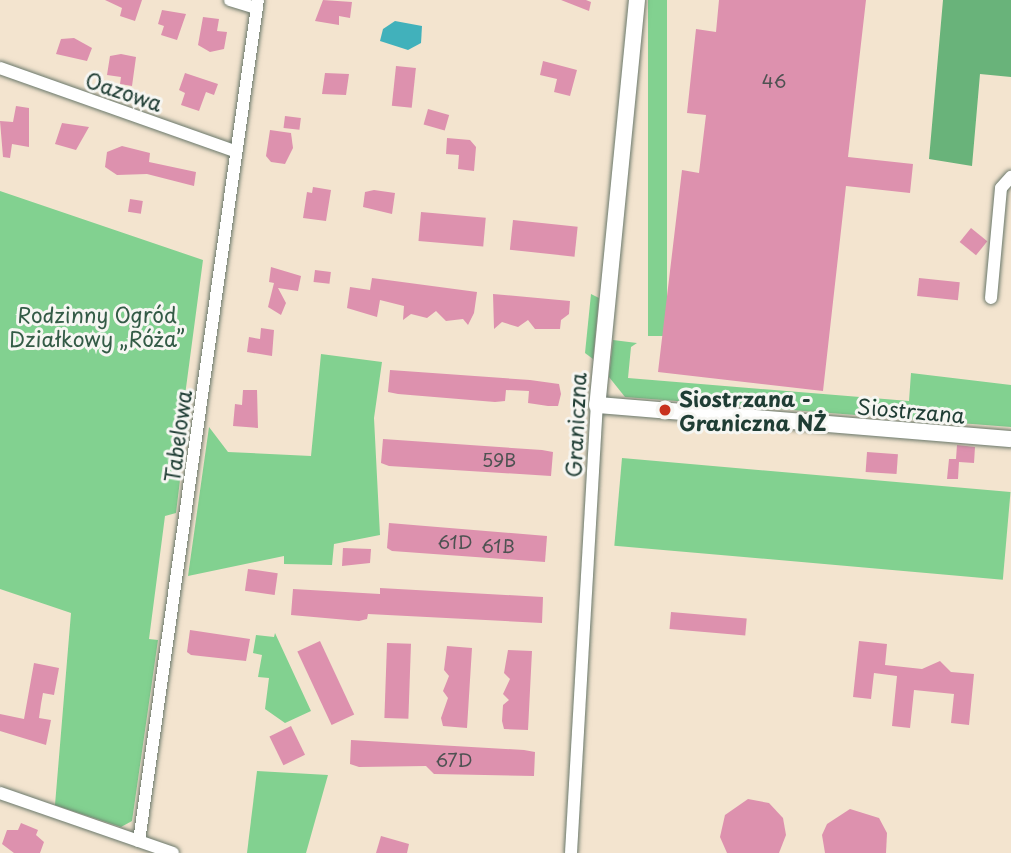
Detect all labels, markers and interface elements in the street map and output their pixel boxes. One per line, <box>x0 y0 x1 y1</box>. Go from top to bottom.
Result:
street label: Oazowa <box>82 66 166 116</box>
house number: 46 <box>762 70 786 92</box>
park label: Rodzinny Ogród Działkowy „Róża” <box>10 301 184 351</box>
street label: Graniczna <box>560 372 590 478</box>
place label: Siostrzana - Graniczna NŻ <box>679 385 827 435</box>
street label: Tabelowa <box>158 388 196 484</box>
street label: Siostrzana <box>856 393 966 427</box>
marker: Siostrzana - Graniczna NŻ <box>657 402 673 418</box>
house number: 59B <box>482 449 516 471</box>
house number: 61D <box>437 531 473 553</box>
house number: 61B <box>481 535 515 557</box>
house number: 67D <box>435 749 473 771</box>

